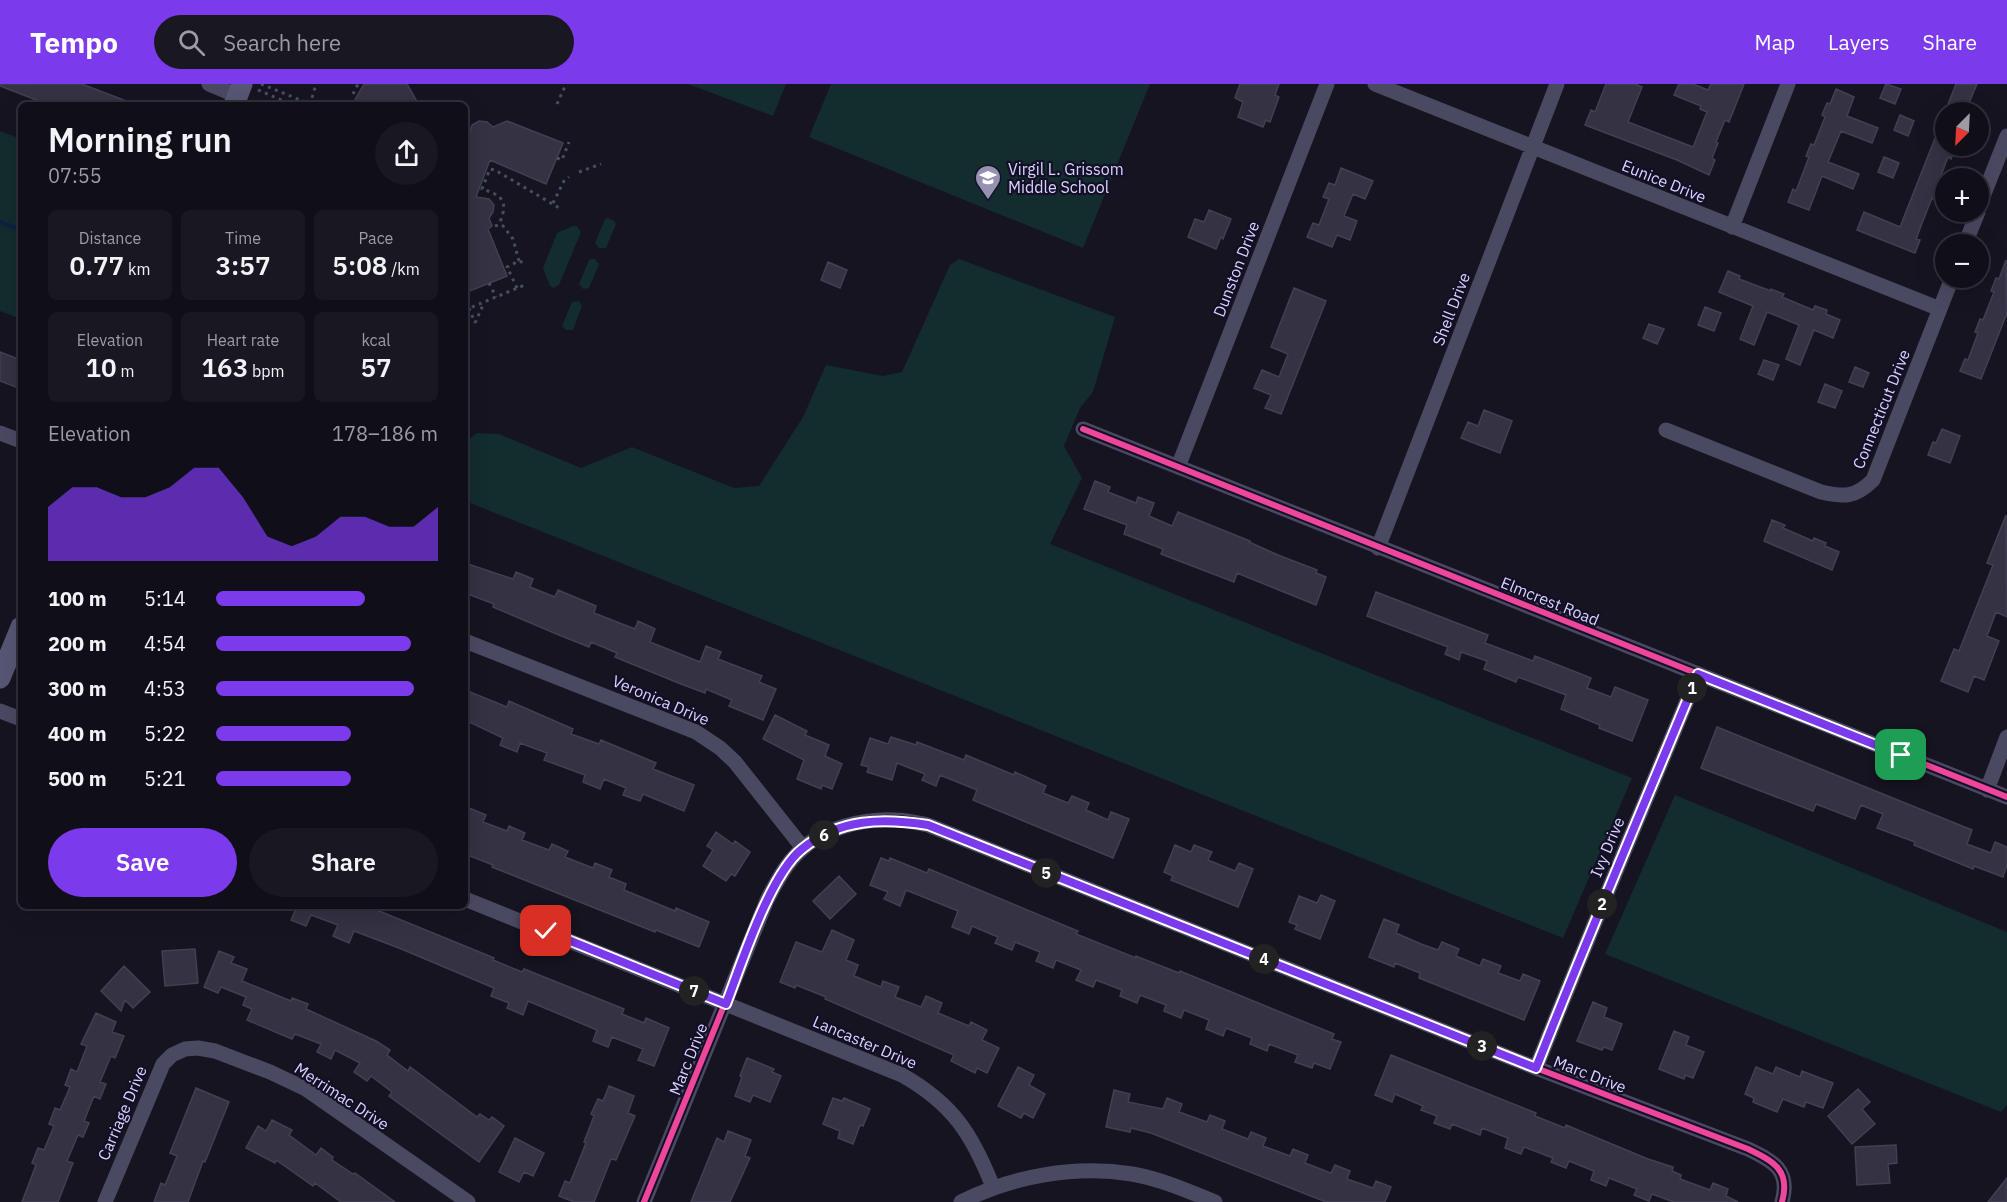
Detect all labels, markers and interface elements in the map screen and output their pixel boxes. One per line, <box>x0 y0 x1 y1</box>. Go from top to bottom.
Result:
search box <box>154 15 574 69</box>
text: Tempo <box>30 24 118 61</box>
icon: search <box>175 26 208 59</box>
text: Search here <box>223 28 341 57</box>
text: Map <box>1755 28 1795 56</box>
text: Layers <box>1828 28 1890 56</box>
text: Share <box>1923 28 1977 56</box>
north arrow <box>1935 102 1989 156</box>
map controls <box>1935 102 1989 288</box>
text: Morning run <box>48 118 232 161</box>
button: share <box>375 122 438 185</box>
street label: Eunice Drive <box>1619 155 1709 207</box>
place label: Virgil L. Grissom Middle School <box>1008 159 1124 197</box>
text: 07:55 <box>48 162 102 189</box>
school or university icon: Virgil L. Grissom Middle School <box>973 163 1003 201</box>
button: + <box>1935 168 1989 222</box>
street label: Dunston Drive <box>1209 218 1264 320</box>
text: Distance <box>79 228 141 248</box>
text: Time <box>225 228 261 248</box>
text: Pace <box>359 228 393 248</box>
button: − <box>1935 234 1989 288</box>
text: 0.77 <box>70 248 124 282</box>
text: 3:57 <box>215 248 271 282</box>
text: 5:08 <box>332 248 387 282</box>
text: km <box>124 259 150 279</box>
text: /km <box>387 259 420 279</box>
street label: Shell Drive <box>1428 269 1474 348</box>
text: Elevation <box>77 330 143 350</box>
text: Heart rate <box>207 330 279 350</box>
text: kcal <box>361 330 391 350</box>
street label: Connecticut Drive <box>1848 346 1914 472</box>
text: 10 <box>86 350 117 384</box>
text: 163 <box>201 350 248 384</box>
text: 57 <box>360 350 392 384</box>
text: m <box>117 361 134 381</box>
text: bpm <box>248 361 285 381</box>
text: Elevation <box>48 420 131 447</box>
text: 178–186 m <box>332 420 438 447</box>
street label: Elmcrest Road <box>1498 572 1602 630</box>
text: 100 m <box>48 585 107 612</box>
text: 5:14 <box>144 585 186 612</box>
text: 200 m <box>48 630 107 657</box>
text: 4:54 <box>144 630 186 657</box>
street label: Veronica Drive <box>609 671 713 729</box>
pin: 1 <box>1677 673 1707 703</box>
text: 300 m <box>48 675 107 702</box>
text: 4:53 <box>144 675 186 702</box>
text: 1 <box>1687 678 1697 698</box>
text: 400 m <box>48 720 107 747</box>
text: 5:22 <box>144 720 186 747</box>
pin <box>1875 729 1926 780</box>
icon: arrive <box>1884 738 1917 771</box>
text: 500 m <box>48 765 107 792</box>
text: 5:21 <box>144 765 186 792</box>
street label: Ivy Drive <box>1585 814 1629 880</box>
pin: 6 <box>809 820 839 850</box>
text: 6 <box>819 825 829 845</box>
button: Save <box>48 828 237 897</box>
button: Share <box>249 828 438 897</box>
pin: 5 <box>1031 858 1061 888</box>
text: 5 <box>1041 863 1051 883</box>
pin: 2 <box>1587 889 1617 919</box>
text: 2 <box>1597 894 1607 914</box>
pin <box>520 905 571 956</box>
icon: check <box>529 914 562 947</box>
pin: 4 <box>1249 944 1279 974</box>
text: 4 <box>1259 949 1269 969</box>
pin: 7 <box>679 976 709 1006</box>
text: 7 <box>689 981 699 1001</box>
street label: Lancaster Drive <box>810 1011 920 1073</box>
street label: Marc Drive <box>664 1020 712 1098</box>
pin: 3 <box>1467 1031 1497 1061</box>
text: 3 <box>1477 1036 1487 1056</box>
street label: Marc Drive <box>1551 1051 1629 1097</box>
street label: Merrimac Drive <box>291 1058 393 1134</box>
street label: Carriage Drive <box>93 1062 151 1163</box>

